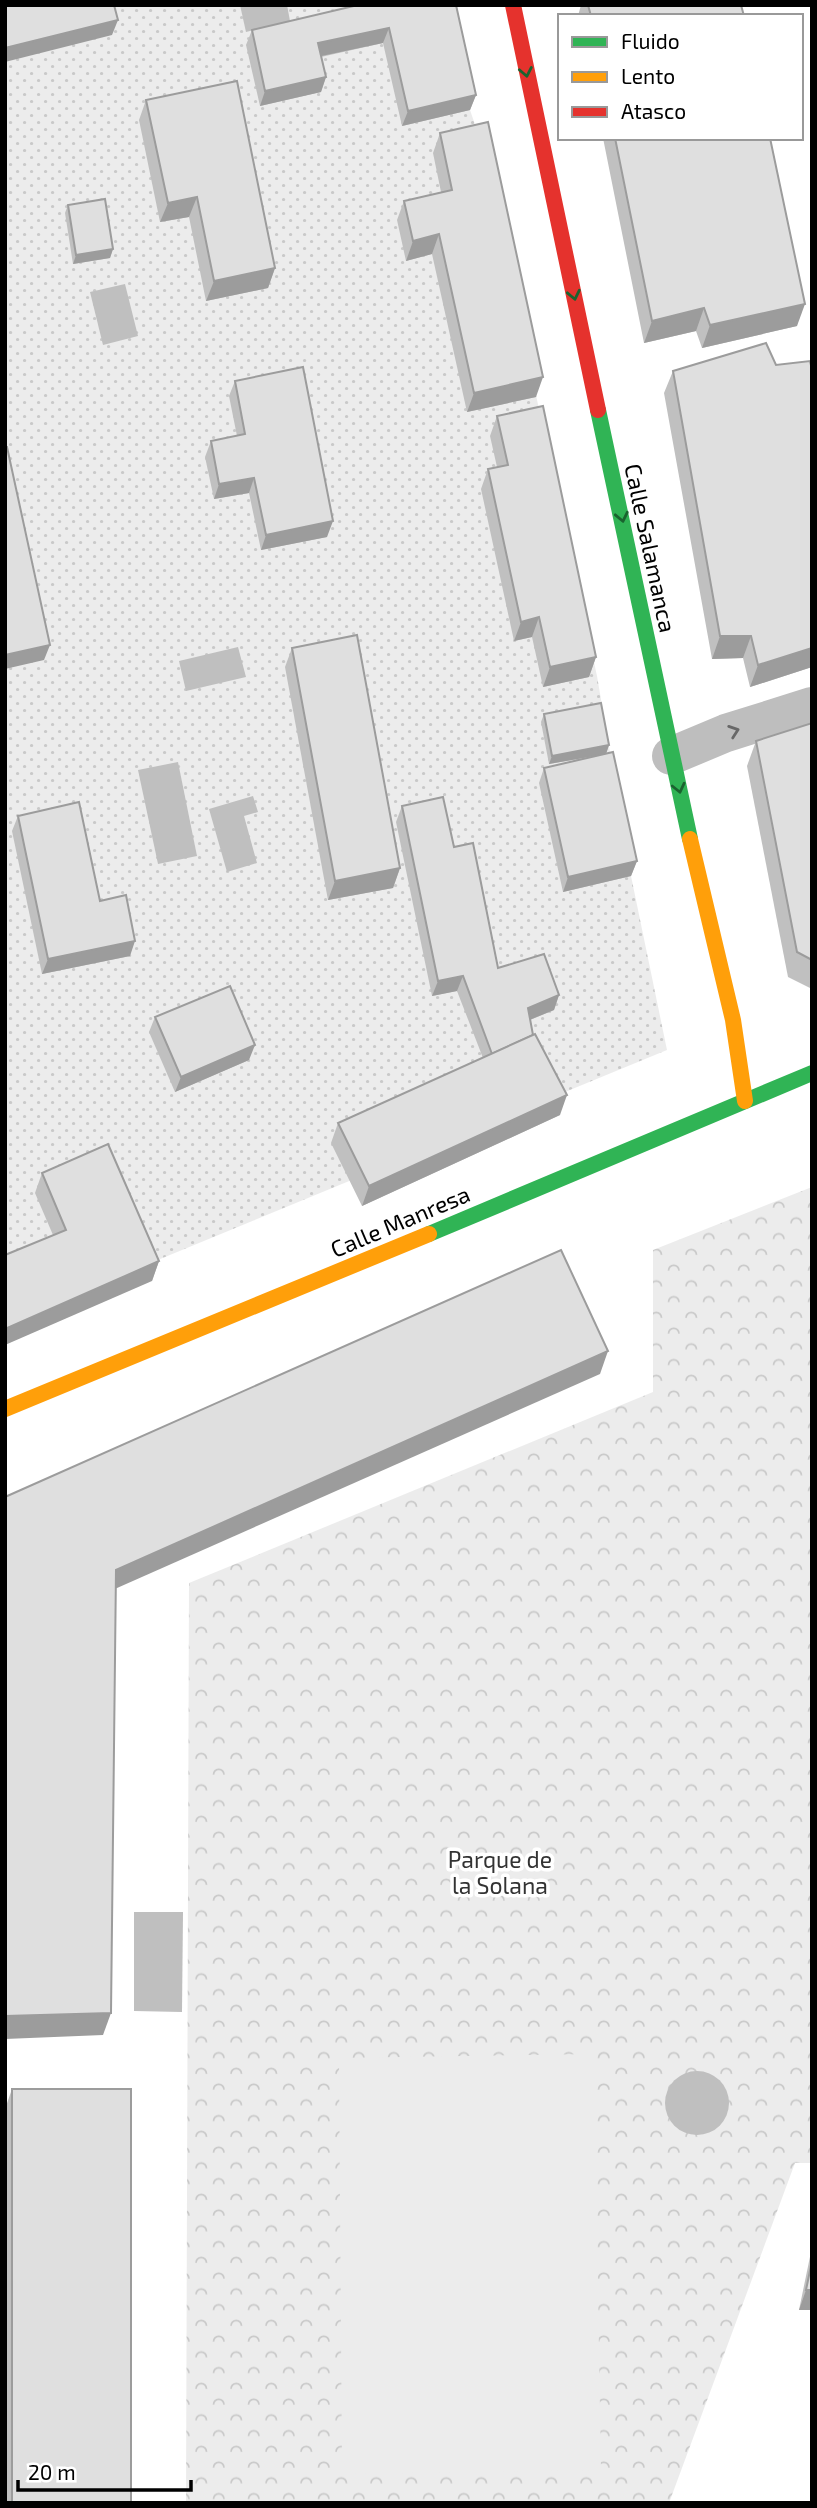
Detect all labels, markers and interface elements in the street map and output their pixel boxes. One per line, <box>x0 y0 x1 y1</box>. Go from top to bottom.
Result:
legend <box>558 14 803 140</box>
text: Fluido <box>621 28 680 53</box>
text: Lento <box>621 63 675 88</box>
one-way arrow <box>518 66 533 78</box>
text: Atasco <box>621 98 686 123</box>
one-way arrow <box>566 288 581 300</box>
street label: Calle Salamanca <box>619 461 683 635</box>
one-way arrow <box>613 511 628 523</box>
one-way arrow <box>728 725 740 739</box>
one-way arrow <box>670 782 685 794</box>
street label: Calle Manresa <box>326 1179 474 1263</box>
park label: Parque de la Solana <box>448 1845 552 1899</box>
scale bar <box>18 2448 191 2492</box>
text: 20 m <box>28 2459 76 2484</box>

